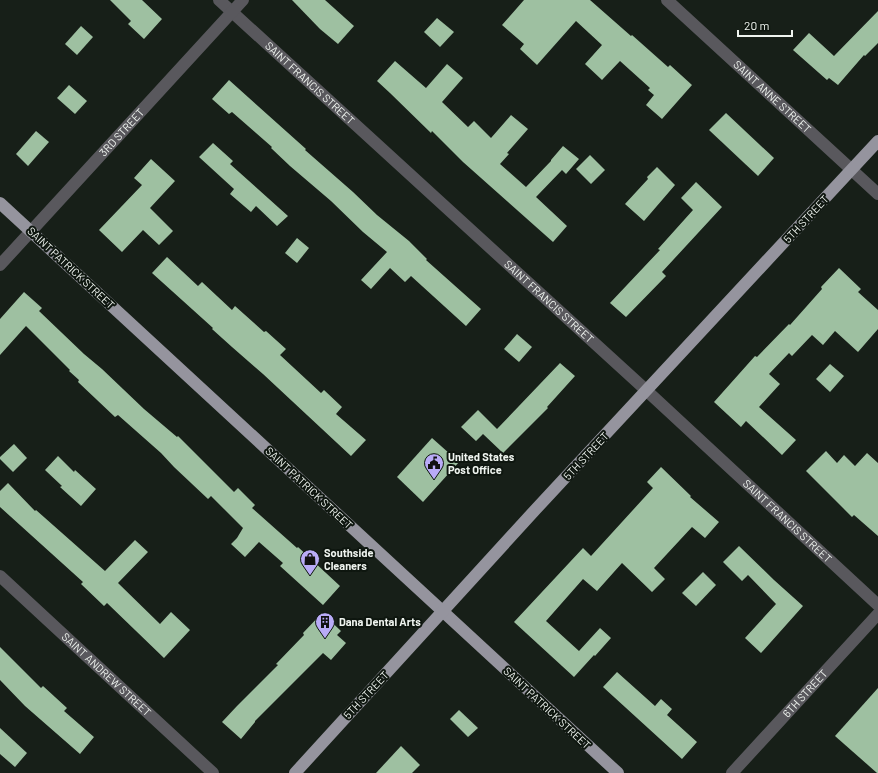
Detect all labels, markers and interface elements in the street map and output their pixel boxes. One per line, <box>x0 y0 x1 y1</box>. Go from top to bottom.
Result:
scale bar <box>738 12 792 38</box>
text: 20 m <box>744 18 770 32</box>
street label: SAINT FRANCIS STREET <box>263 39 357 127</box>
street label: SAINT ANNE STREET <box>731 58 814 135</box>
street label: 3RD STREET <box>96 105 146 159</box>
street label: 5TH STREET <box>780 192 831 245</box>
street label: SAINT PATRICK STREET <box>25 224 118 311</box>
street label: SAINT FRANCIS STREET <box>502 257 597 345</box>
street label: 5TH STREET <box>560 429 611 482</box>
street label: SAINT PATRICK STREET <box>263 444 356 531</box>
place label: United States Post Office <box>448 450 515 476</box>
public building icon: United States Post Office <box>423 452 445 480</box>
street label: SAINT FRANCIS STREET <box>741 476 835 565</box>
place label: Southside Cleaners <box>324 546 373 572</box>
shop icon: Southside Cleaners <box>299 548 321 576</box>
building icon: Dana Dental Arts <box>314 611 336 639</box>
place label: Dana Dental Arts <box>339 615 421 628</box>
street label: SAINT ANDREW STREET <box>59 630 154 719</box>
street label: SAINT PATRICK STREET <box>501 664 594 751</box>
street label: 6TH STREET <box>780 667 830 720</box>
street label: 5TH STREET <box>340 668 391 721</box>

